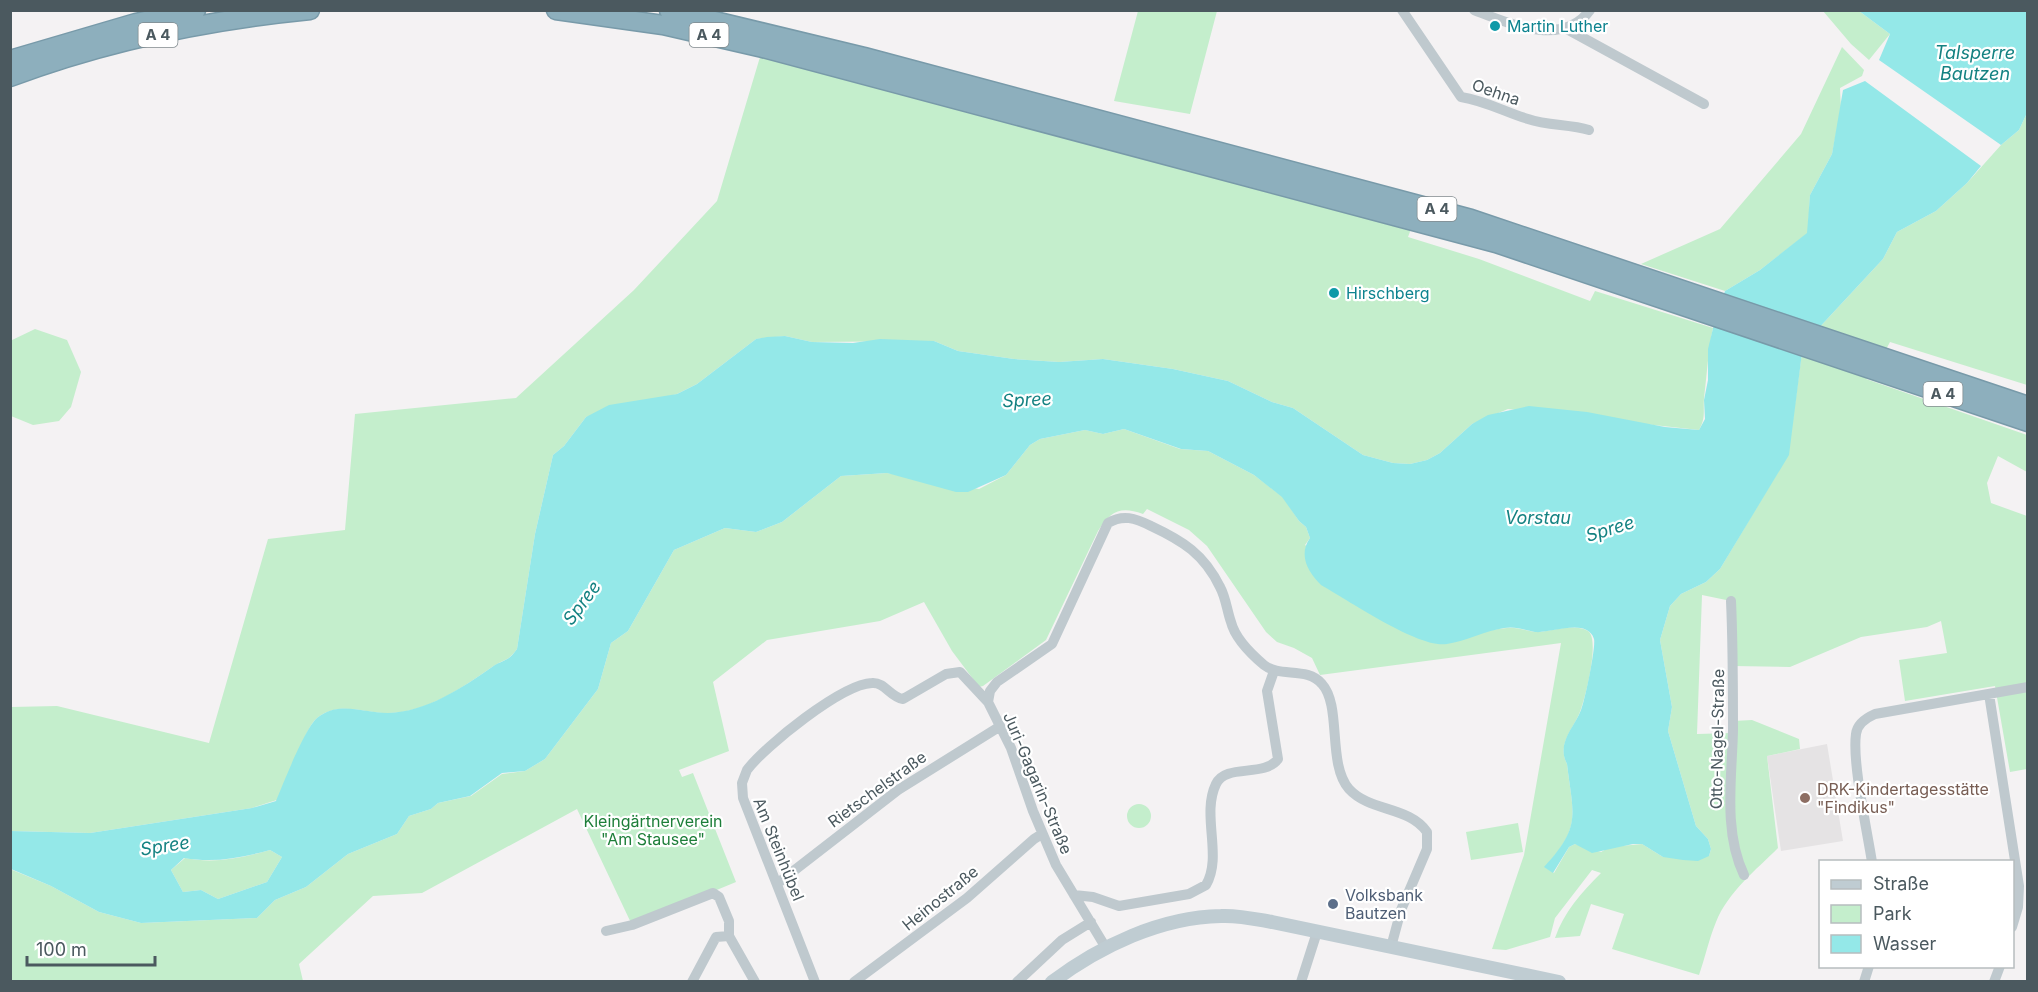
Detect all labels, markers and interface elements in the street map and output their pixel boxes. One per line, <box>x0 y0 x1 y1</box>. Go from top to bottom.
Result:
place label: Martin Luther <box>1507 16 1608 36</box>
marker: Martin Luther <box>1488 19 1502 33</box>
road number: A 4 <box>138 23 178 47</box>
road number: A 4 <box>690 23 728 47</box>
water label: Talsperre Bautzen <box>1935 42 2015 84</box>
street label: Oehna <box>1469 74 1523 110</box>
road number: A 4 <box>1418 197 1456 221</box>
place label: Hirschberg <box>1346 283 1430 303</box>
marker: Hirschberg <box>1327 286 1341 300</box>
road number: A 4 <box>1924 382 1962 406</box>
water label: Spree <box>1002 388 1052 411</box>
water label: Vorstau <box>1505 507 1571 528</box>
water label: Spree <box>1583 511 1637 546</box>
water label: Spree <box>558 577 605 629</box>
street label: Otto-Nagel-Straße <box>1706 669 1728 809</box>
street label: Juri-Gagarin-Straße <box>999 709 1077 857</box>
street label: Rietschelstraße <box>824 747 930 831</box>
place label: DRK-Kindertagesstätte "Findikus" <box>1817 779 1989 817</box>
marker: DRK-Kindertagesstätte "Findikus" <box>1798 791 1812 805</box>
street label: Am Steinhübel <box>749 794 809 904</box>
park label: Kleingärtnerverein "Am Stausee" <box>583 811 723 849</box>
water label: Spree <box>139 831 191 860</box>
legend <box>1819 860 2014 968</box>
street label: Heinostraße <box>898 861 982 935</box>
text: Straße <box>1873 873 1929 894</box>
place label: Volksbank Bautzen <box>1345 885 1423 923</box>
marker: Volksbank Bautzen <box>1326 897 1340 911</box>
text: Park <box>1873 903 1912 924</box>
scale bar <box>27 929 154 967</box>
text: Wasser <box>1873 933 1936 954</box>
text: 100 m <box>36 939 87 960</box>

